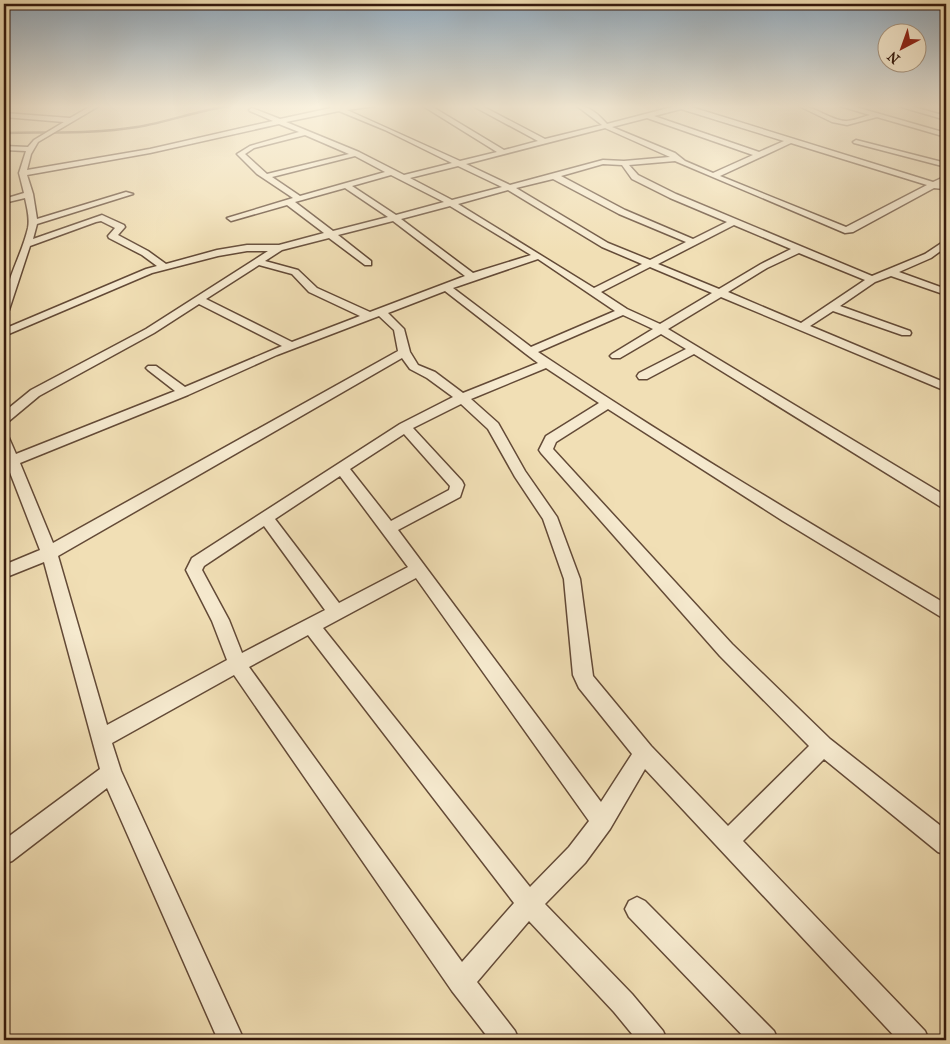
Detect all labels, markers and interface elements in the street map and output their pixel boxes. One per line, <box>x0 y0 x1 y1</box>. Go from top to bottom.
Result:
north arrow <box>878 22 928 72</box>
text: N <box>884 47 903 67</box>

